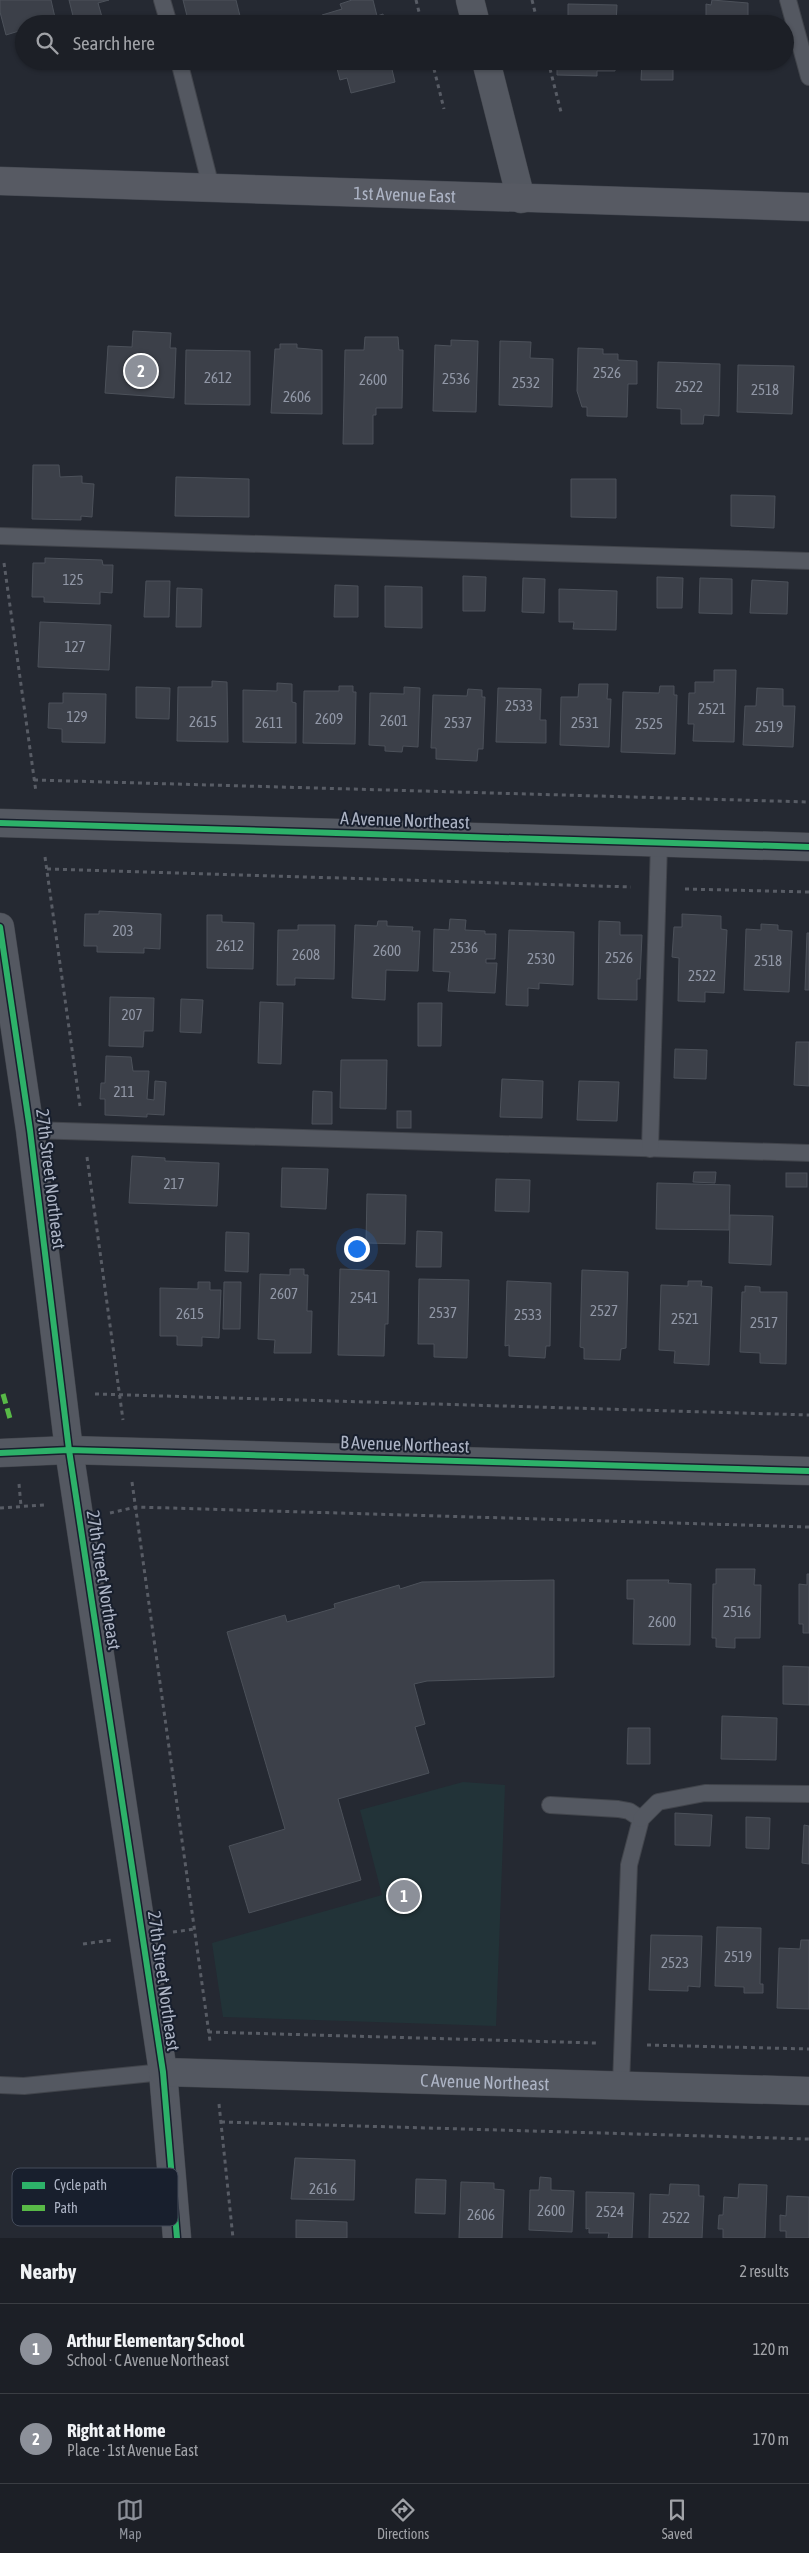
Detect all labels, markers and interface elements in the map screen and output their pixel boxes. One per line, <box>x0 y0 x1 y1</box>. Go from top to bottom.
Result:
search box <box>15 15 794 70</box>
icon: search <box>33 29 61 57</box>
text: Search here <box>73 32 155 54</box>
street label: 1st Avenue East <box>353 182 456 206</box>
pin: 2 <box>125 352 157 390</box>
house number: 2526 <box>593 364 621 381</box>
house number: 2612 <box>204 369 232 386</box>
house number: 2536 <box>442 370 470 387</box>
house number: 2600 <box>359 371 387 388</box>
house number: 2532 <box>512 374 540 391</box>
house number: 2522 <box>675 378 703 395</box>
house number: 2518 <box>751 381 779 398</box>
house number: 2606 <box>283 388 311 405</box>
house number: 125 <box>62 571 84 588</box>
house number: 127 <box>64 638 86 655</box>
house number: 2533 <box>505 697 533 714</box>
house number: 2521 <box>698 700 726 717</box>
house number: 129 <box>66 708 88 725</box>
house number: 2609 <box>315 710 343 727</box>
house number: 2601 <box>380 712 408 729</box>
house number: 2615 <box>189 713 217 730</box>
house number: 2611 <box>255 714 283 731</box>
house number: 2537 <box>444 714 472 731</box>
house number: 2531 <box>571 714 599 731</box>
house number: 2525 <box>635 715 663 732</box>
house number: 2519 <box>755 718 783 735</box>
street label: A Avenue Northeast <box>340 807 470 833</box>
house number: 203 <box>112 922 134 939</box>
house number: 2612 <box>216 937 244 954</box>
house number: 2536 <box>450 939 478 956</box>
house number: 2600 <box>373 942 401 959</box>
house number: 2608 <box>292 946 320 963</box>
house number: 2526 <box>605 949 633 966</box>
house number: 2530 <box>527 950 555 967</box>
house number: 2518 <box>754 952 782 969</box>
house number: 2522 <box>688 967 716 984</box>
house number: 207 <box>121 1006 143 1023</box>
house number: 211 <box>113 1083 135 1100</box>
street label: 27th Street Northeast <box>32 1108 70 1250</box>
house number: 217 <box>163 1175 185 1192</box>
your location <box>344 1236 370 1262</box>
house number: 2607 <box>270 1285 298 1302</box>
house number: 2541 <box>350 1289 378 1306</box>
house number: 2527 <box>590 1302 618 1319</box>
house number: 2537 <box>429 1304 457 1321</box>
house number: 2615 <box>176 1305 204 1322</box>
house number: 2533 <box>514 1306 542 1323</box>
house number: 2521 <box>671 1310 699 1327</box>
house number: 2517 <box>750 1314 778 1331</box>
street label: B Avenue Northeast <box>340 1431 470 1457</box>
street label: 27th Street Northeast <box>83 1508 125 1652</box>
house number: 2516 <box>723 1603 751 1620</box>
house number: 2600 <box>648 1613 676 1630</box>
pin: 1 <box>388 1877 420 1915</box>
street label: 27th Street Northeast <box>144 1909 184 2053</box>
house number: 2519 <box>724 1948 752 1965</box>
house number: 2523 <box>661 1954 689 1971</box>
street label: C Avenue Northeast <box>420 2069 550 2094</box>
legend <box>12 2168 178 2226</box>
text: Cycle path <box>54 2177 107 2193</box>
house number: 2616 <box>309 2180 337 2197</box>
text: Path <box>54 2200 78 2216</box>
house number: 2600 <box>537 2202 565 2219</box>
house number: 2524 <box>596 2203 624 2220</box>
house number: 2606 <box>467 2206 495 2223</box>
house number: 2522 <box>662 2209 690 2226</box>
text: Nearby <box>20 2259 76 2283</box>
text: 2 results <box>739 2262 789 2280</box>
text: Arthur Elementary School <box>67 2329 244 2351</box>
text: 1 <box>32 2340 40 2358</box>
text: 120 m <box>753 2340 789 2358</box>
text: School · C Avenue Northeast <box>67 2351 229 2369</box>
text: Right at Home <box>67 2419 166 2441</box>
text: 2 <box>32 2430 40 2448</box>
text: 170 m <box>753 2430 789 2448</box>
text: Place · 1st Avenue East <box>67 2441 198 2459</box>
tab: Map <box>116 2496 144 2542</box>
tab: Directions <box>377 2496 429 2542</box>
tab: Saved <box>662 2496 693 2542</box>

